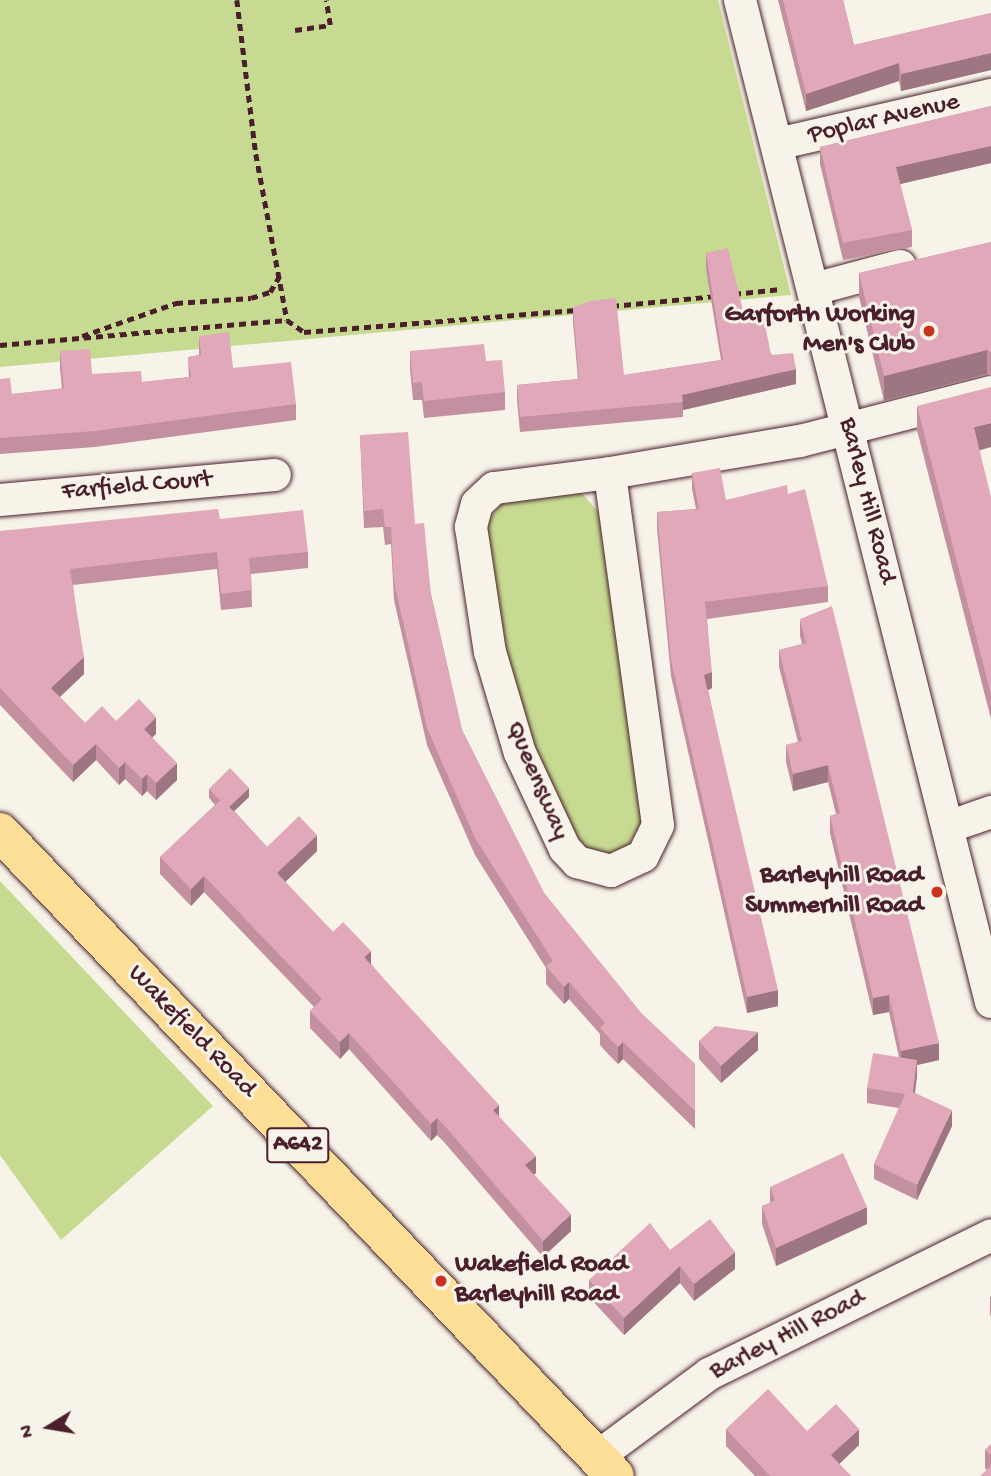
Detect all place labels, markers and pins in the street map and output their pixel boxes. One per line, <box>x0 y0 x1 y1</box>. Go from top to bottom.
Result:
place label: Garforth Working Men's Club <box>724 300 915 362</box>
marker: Garforth Working Men's Club <box>921 323 937 339</box>
place label: Barleyhill Road Summerhill Road <box>745 861 923 922</box>
marker: Barleyhill Road Summerhill Road <box>929 884 945 900</box>
place label: Wakefield Road Barleyhill Road <box>455 1250 627 1312</box>
marker: Wakefield Road Barleyhill Road <box>433 1273 449 1289</box>

